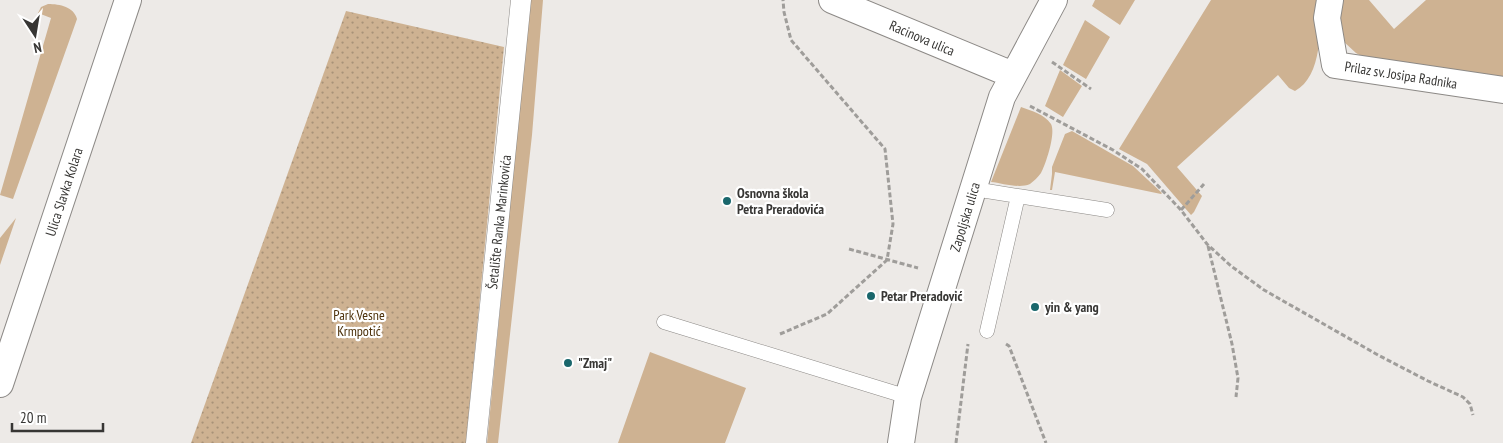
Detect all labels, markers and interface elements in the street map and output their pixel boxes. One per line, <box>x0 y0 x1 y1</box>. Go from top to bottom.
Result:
north arrow <box>10 10 60 60</box>
street label: Racinova ulica <box>887 16 957 60</box>
text: N <box>32 38 43 57</box>
street label: Prilaz sv. Josipa Radnika <box>1343 57 1459 93</box>
street label: Ulica Slavka Kolara <box>41 145 87 239</box>
street label: Šetalište Ranka Marinkovića <box>483 154 515 290</box>
street label: Zapoljska ulica <box>946 180 984 254</box>
place label: Osnovna škola Petra Preradovića <box>737 184 824 218</box>
marker: Osnovna škola Petra Preradovića <box>721 195 733 207</box>
place label: Petar Preradović <box>881 287 962 305</box>
marker: Petar Preradović <box>865 290 877 302</box>
place label: yin & yang <box>1044 298 1099 316</box>
marker: yin & yang <box>1029 301 1041 313</box>
park label: Park Vesne Krmpotić <box>333 306 385 340</box>
place label: "Zmaj" <box>578 354 612 372</box>
marker: "Zmaj" <box>562 357 574 369</box>
scale bar <box>12 400 104 432</box>
text: 20 m <box>20 408 46 427</box>

